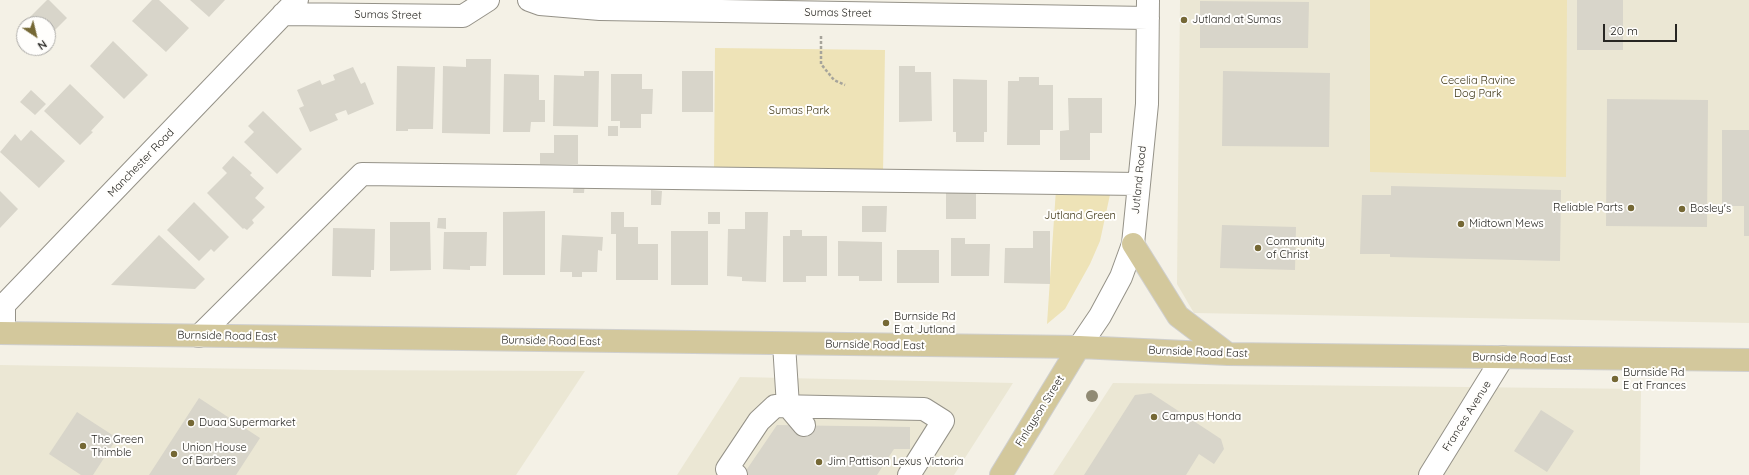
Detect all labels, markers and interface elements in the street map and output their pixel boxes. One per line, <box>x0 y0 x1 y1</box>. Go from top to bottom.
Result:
street label: Sumas Street <box>804 6 872 20</box>
street label: Sumas Street <box>354 8 422 22</box>
place label: Jutland at Sumas <box>1192 13 1281 27</box>
marker: Jutland at Sumas <box>1179 15 1189 25</box>
north arrow <box>16 16 56 56</box>
scale bar <box>1605 16 1679 42</box>
text: 20 m <box>1610 23 1638 38</box>
text: N <box>35 37 50 53</box>
park label: Cecelia Ravine Dog Park <box>1441 74 1515 100</box>
park label: Sumas Park <box>769 104 829 118</box>
street label: Manchester Road <box>105 126 177 200</box>
street label: Jutland Road <box>1129 145 1149 215</box>
place label: Reliable Parts <box>1553 201 1623 215</box>
place label: Bosley's <box>1690 202 1731 216</box>
marker: Reliable Parts <box>1626 203 1636 213</box>
marker: Bosley's <box>1677 204 1687 214</box>
park label: Jutland Green <box>1044 209 1116 223</box>
place label: Midtown Mews <box>1469 217 1544 231</box>
marker: Midtown Mews <box>1456 219 1466 229</box>
place label: Community of Christ <box>1266 235 1325 261</box>
marker: Community of Christ <box>1253 243 1263 253</box>
place label: Burnside Rd E at Jutland <box>894 310 955 336</box>
marker: Burnside Rd E at Jutland <box>881 318 891 328</box>
street label: Burnside Road East <box>177 329 277 343</box>
street label: Burnside Road East <box>501 334 601 348</box>
street label: Burnside Road East <box>825 338 925 352</box>
street label: Burnside Road East <box>1148 344 1248 360</box>
street label: Burnside Road East <box>1472 351 1572 365</box>
place label: Burnside Rd E at Frances <box>1623 366 1686 392</box>
street label: Finlayson Street <box>1013 373 1067 449</box>
marker: Burnside Rd E at Frances <box>1610 374 1620 384</box>
street label: Frances Avenue <box>1440 378 1494 454</box>
place label: Campus Honda <box>1162 410 1241 424</box>
marker: Campus Honda <box>1149 412 1159 422</box>
place label: Duaa Supermarket <box>199 416 296 430</box>
marker: Duaa Supermarket <box>186 418 196 428</box>
place label: The Green Thimble <box>91 433 144 459</box>
marker: The Green Thimble <box>78 441 88 451</box>
place label: Union House of Barbers <box>182 441 247 467</box>
marker: Union House of Barbers <box>169 449 179 459</box>
place label: Jim Pattison Lexus Victoria <box>827 455 963 469</box>
marker: Jim Pattison Lexus Victoria <box>814 457 824 467</box>

